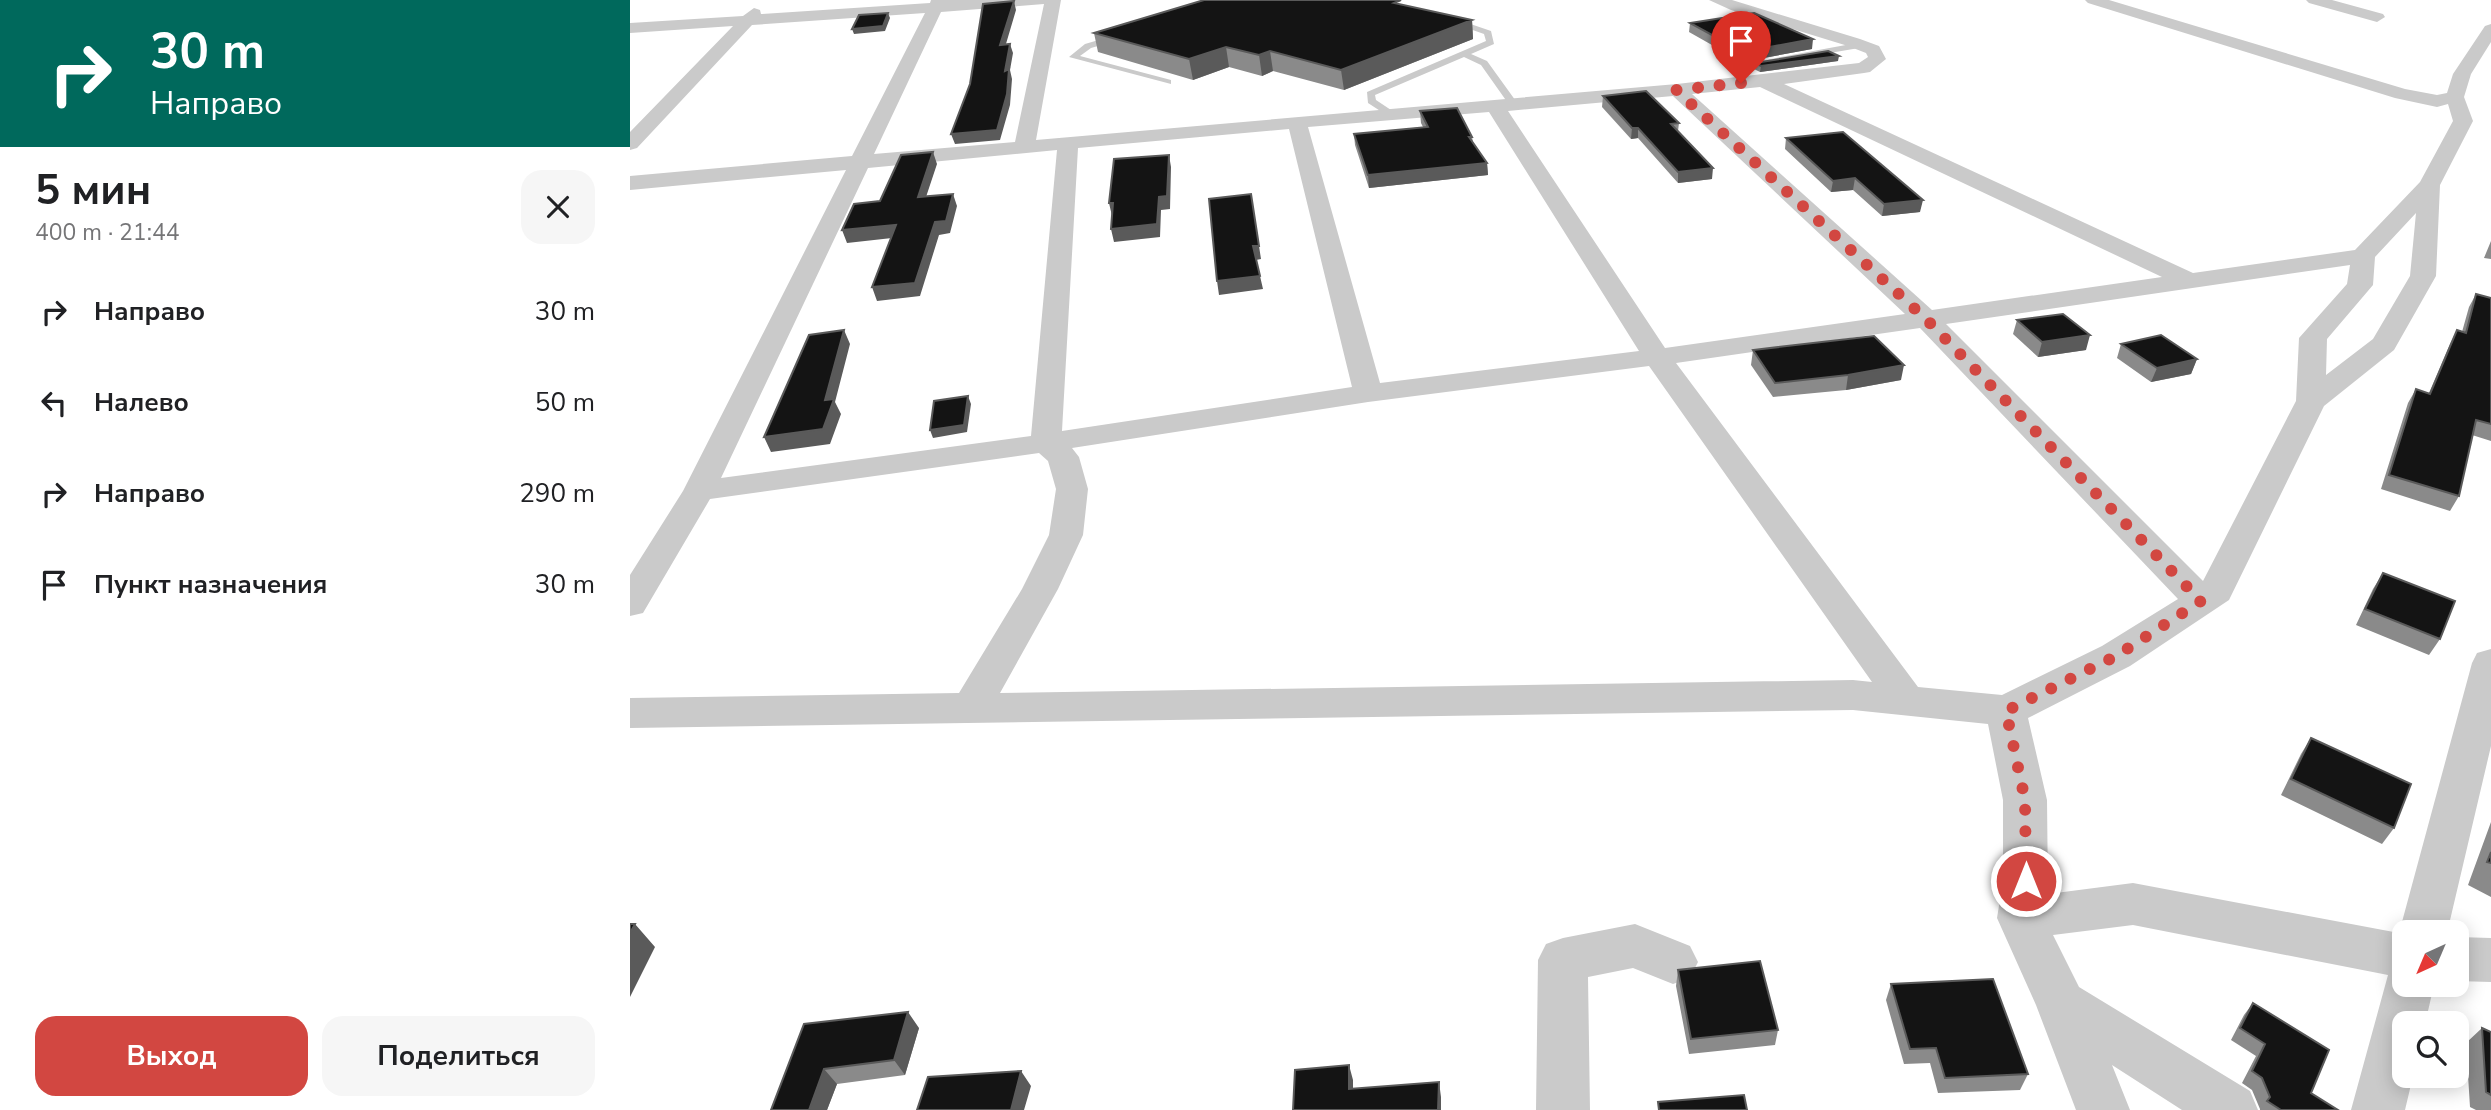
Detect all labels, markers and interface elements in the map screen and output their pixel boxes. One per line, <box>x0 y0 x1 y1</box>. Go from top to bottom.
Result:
pin <box>1711 11 1771 83</box>
text: 30 m <box>150 18 265 85</box>
icon: arrive <box>1722 22 1760 60</box>
icon: right <box>35 28 126 119</box>
text: Направо <box>150 82 282 125</box>
text: 5 мин <box>35 162 151 219</box>
button: close <box>521 170 595 244</box>
text: 400 m · 21:44 <box>35 217 180 248</box>
icon: right <box>35 293 73 331</box>
text: Направо <box>94 294 205 329</box>
text: 30 m <box>535 294 595 329</box>
icon: left <box>35 384 73 422</box>
text: Налево <box>94 385 189 420</box>
text: 50 m <box>535 385 595 420</box>
icon: right <box>35 475 73 513</box>
text: Направо <box>94 476 205 511</box>
text: 290 m <box>519 476 595 511</box>
icon: arrive <box>35 566 73 604</box>
text: Пункт назначения <box>94 567 327 602</box>
text: 30 m <box>535 567 595 602</box>
position arrow <box>1989 844 2063 918</box>
north arrow <box>2392 920 2469 998</box>
map controls <box>2392 920 2469 1088</box>
button: search <box>2392 1011 2469 1088</box>
button: Выход <box>35 1016 308 1096</box>
button: Поделиться <box>322 1016 595 1096</box>

